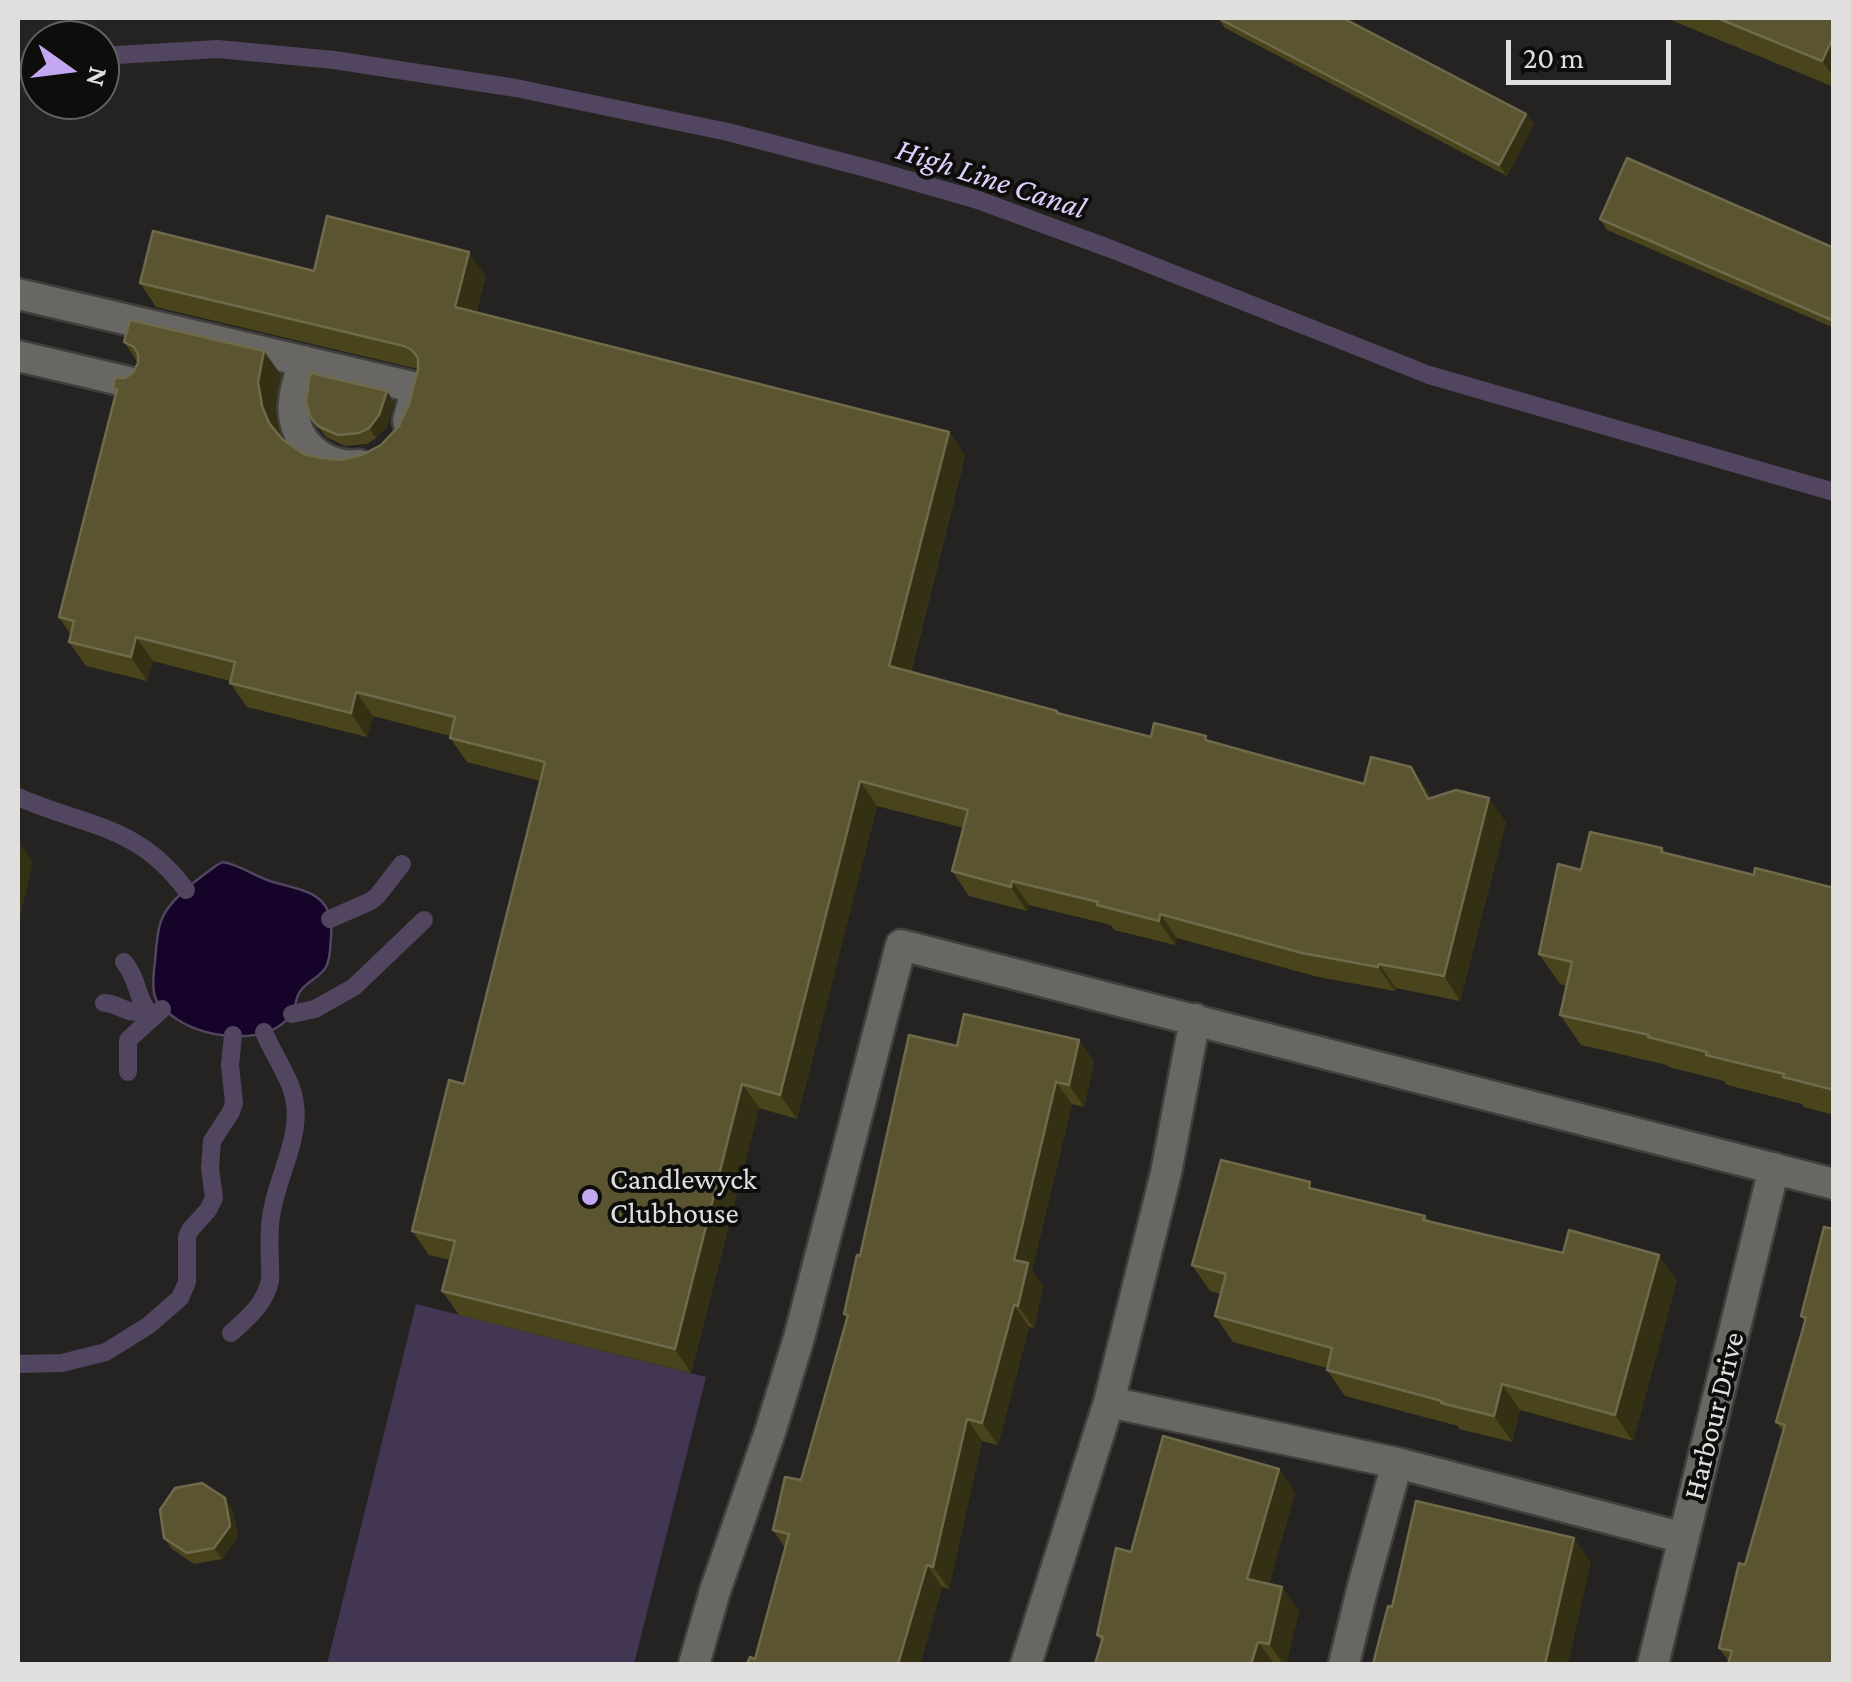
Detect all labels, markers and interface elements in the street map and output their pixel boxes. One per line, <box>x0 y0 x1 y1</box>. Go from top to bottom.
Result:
north arrow <box>20 20 120 120</box>
scale bar <box>1511 20 1676 82</box>
text: 20 m <box>1523 41 1584 74</box>
text: N <box>80 64 115 90</box>
water label: High Line Canal <box>891 130 1091 228</box>
place label: Candlewyck Clubhouse <box>610 1162 757 1232</box>
marker: Candlewyck Clubhouse <box>579 1186 601 1208</box>
street label: Harbour Drive <box>1676 1328 1752 1504</box>

